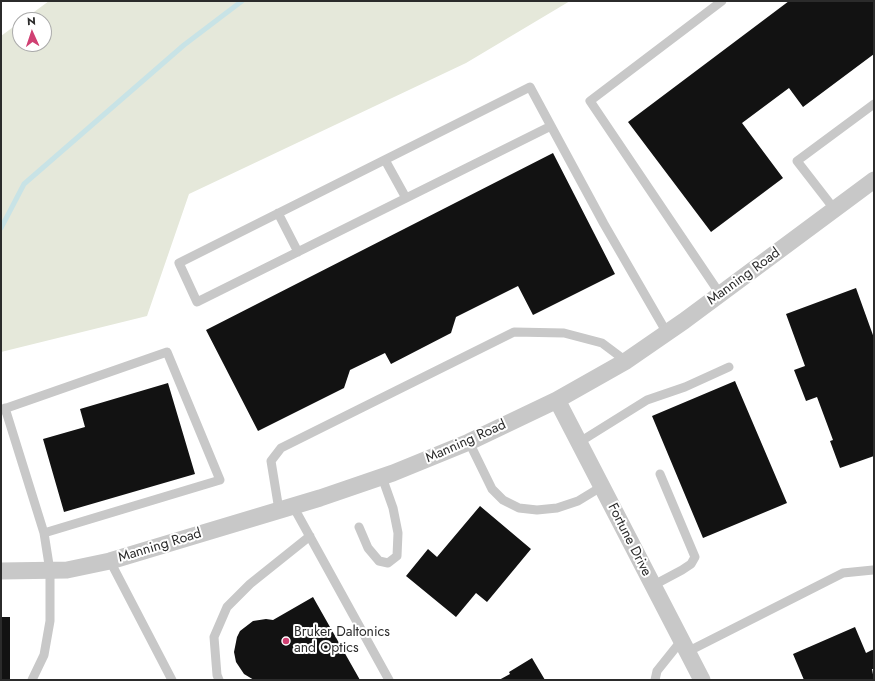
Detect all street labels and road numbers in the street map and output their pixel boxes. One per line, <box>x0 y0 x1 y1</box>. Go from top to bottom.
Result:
street label: Manning Road <box>704 245 784 309</box>
street label: Manning Road <box>423 417 509 467</box>
street label: Fortune Drive <box>603 501 655 579</box>
street label: Manning Road <box>116 525 204 567</box>

